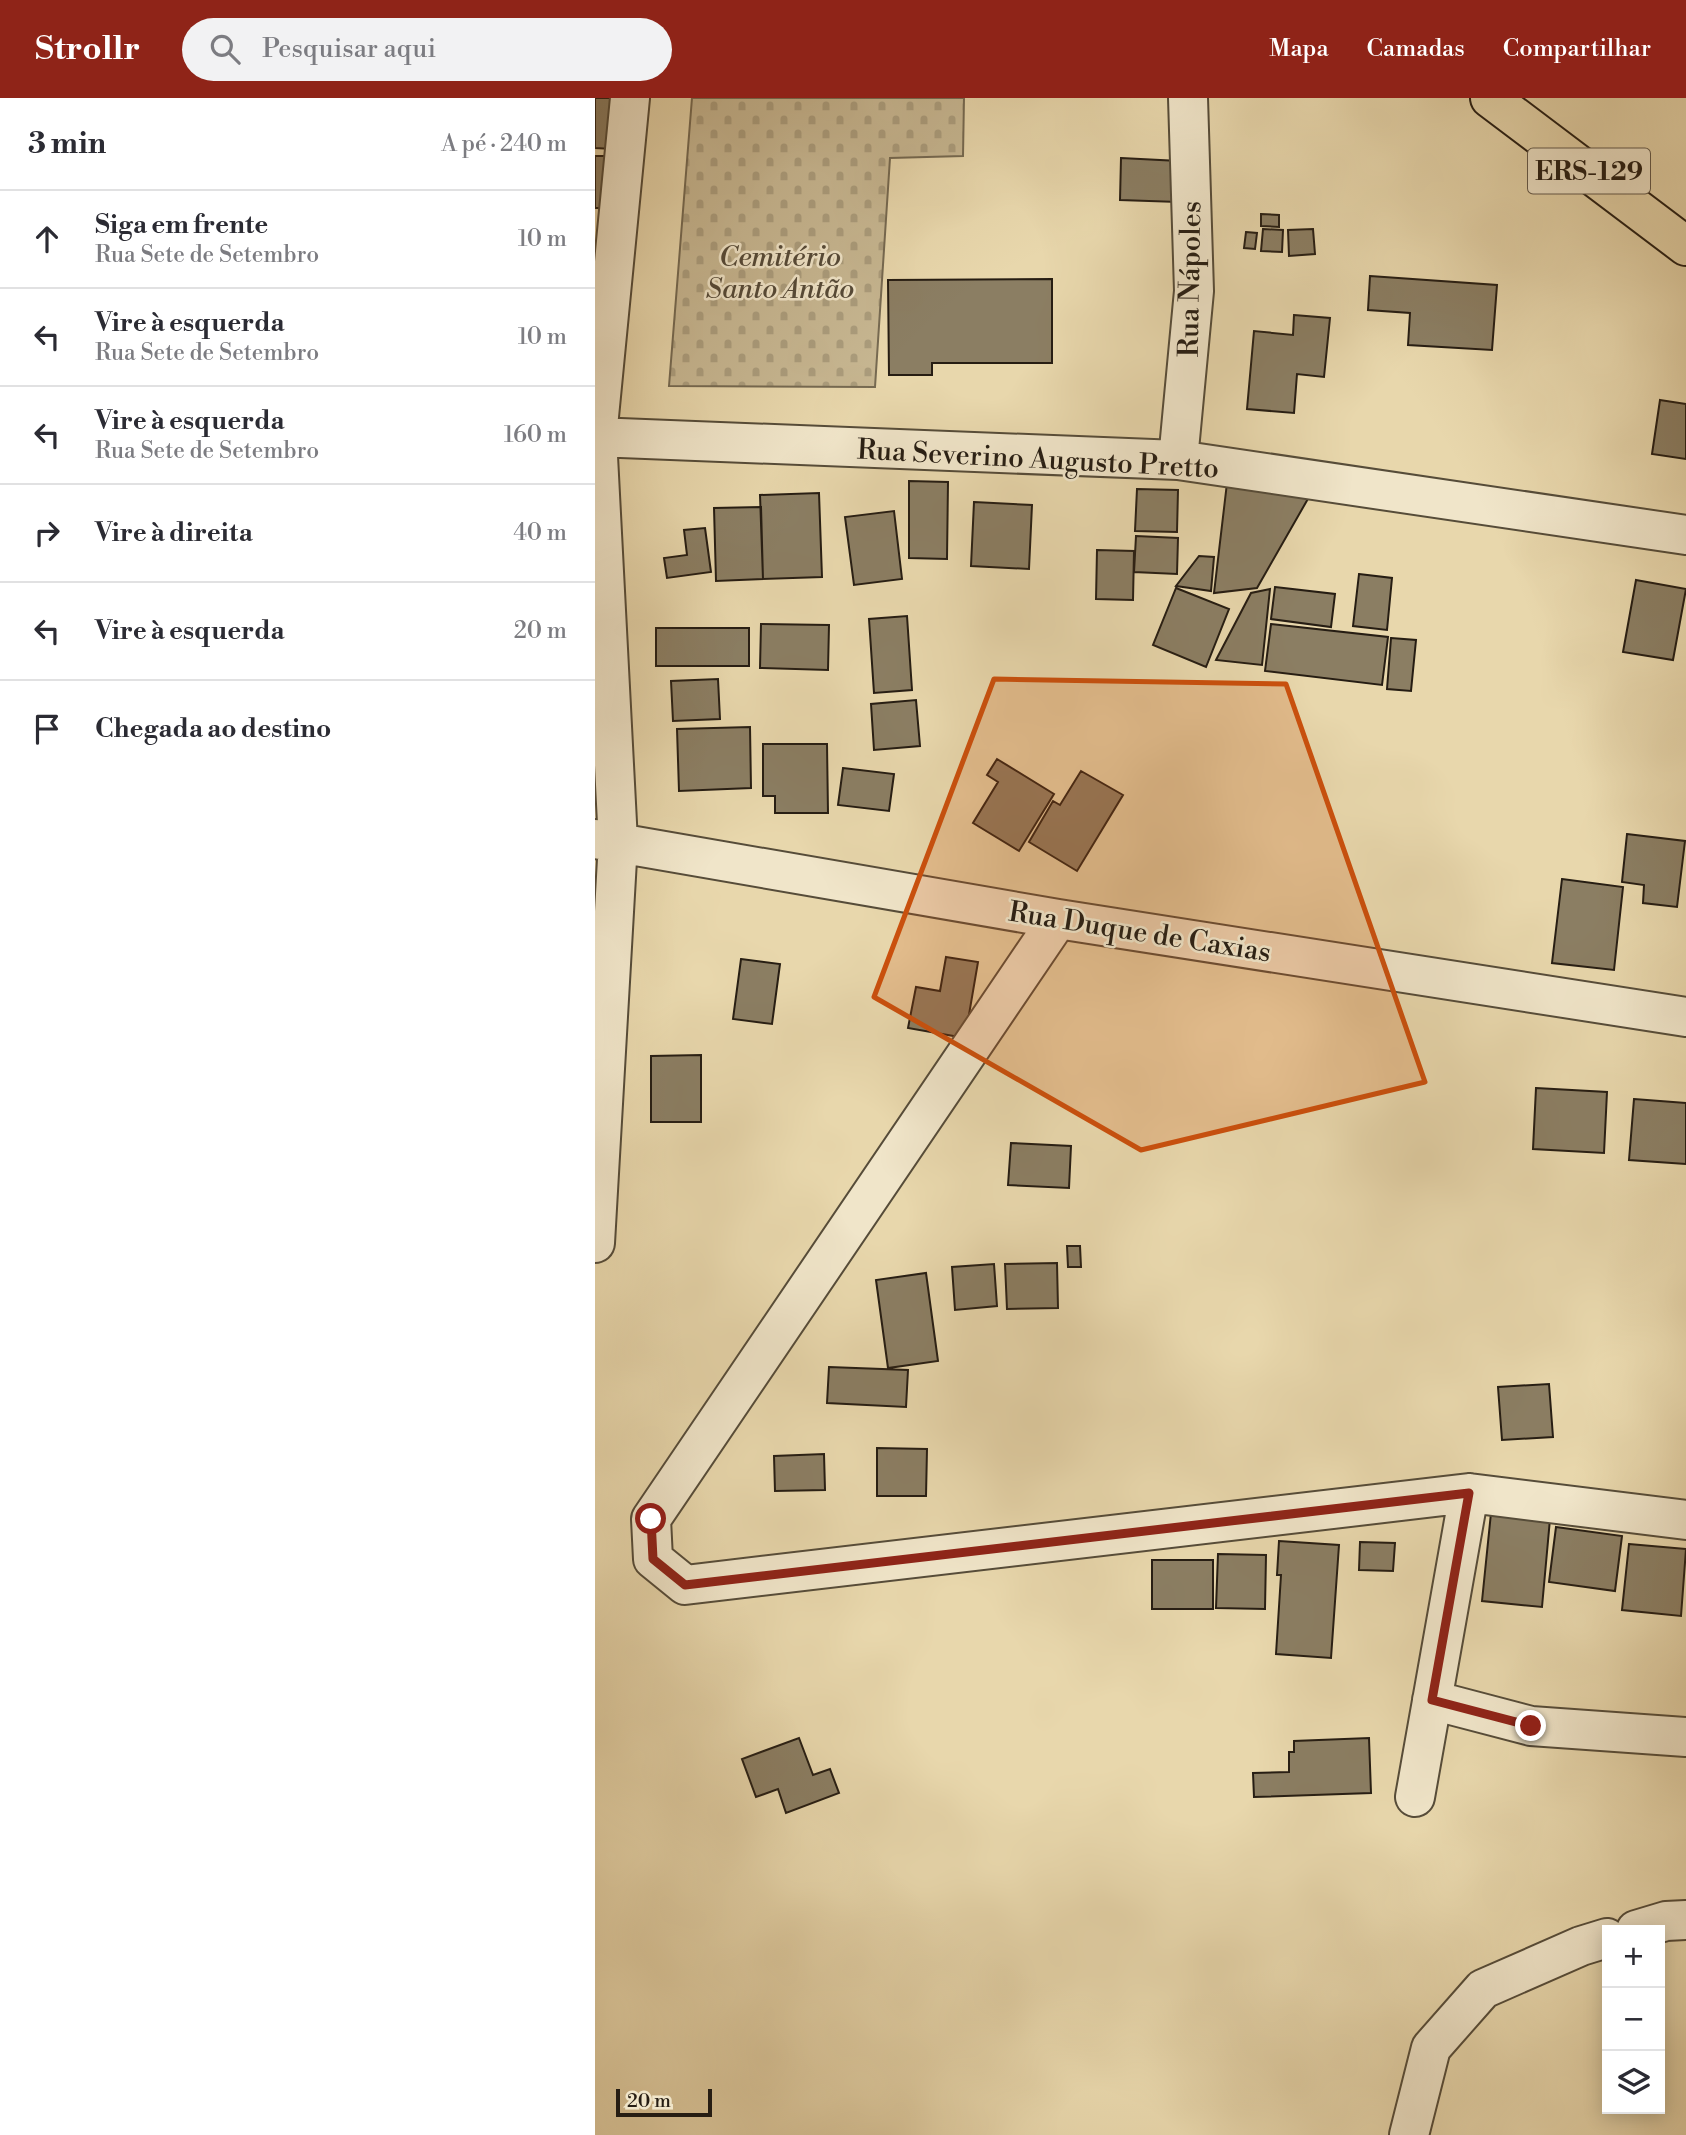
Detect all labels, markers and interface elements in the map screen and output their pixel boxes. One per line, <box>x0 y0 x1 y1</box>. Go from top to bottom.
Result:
search box <box>182 18 672 81</box>
text: Strollr <box>35 29 140 70</box>
icon: search <box>206 30 244 68</box>
text: Pesquisar aqui <box>262 33 436 65</box>
text: Mapa <box>1269 34 1329 64</box>
text: Camadas <box>1367 34 1465 64</box>
text: Compartilhar <box>1503 34 1651 64</box>
text: 3 min <box>28 125 106 163</box>
text: A pé · 240 m <box>441 130 567 158</box>
road number: ERS-129 <box>1528 148 1650 194</box>
street label: Rua Nápoles <box>1172 201 1209 358</box>
text: Siga em frente <box>95 209 268 241</box>
icon: ahead <box>28 220 66 258</box>
text: 10 m <box>518 225 567 253</box>
park label: Cemitério Santo Antão <box>706 240 854 307</box>
text: Rua Sete de Setembro <box>95 241 319 269</box>
text: Vire à esquerda <box>95 307 285 339</box>
icon: left <box>28 318 66 356</box>
text: 10 m <box>518 323 567 351</box>
text: Rua Sete de Setembro <box>95 339 319 367</box>
text: Vire à esquerda <box>95 405 285 437</box>
icon: left <box>28 416 66 454</box>
text: 160 m <box>504 421 567 449</box>
street label: Rua Severino Augusto Pretto <box>856 433 1220 486</box>
text: Rua Sete de Setembro <box>95 437 319 465</box>
icon: right <box>28 514 66 552</box>
text: Vire à direita <box>95 517 253 549</box>
text: 40 m <box>513 519 567 547</box>
icon: left <box>28 612 66 650</box>
text: Vire à esquerda <box>95 615 285 647</box>
text: 20 m <box>514 617 567 645</box>
icon: arrive <box>28 710 66 748</box>
text: Chegada ao destino <box>95 713 331 745</box>
street label: Rua Duque de Caxias <box>1006 894 1273 971</box>
route start <box>635 1503 666 1534</box>
route end <box>1515 1710 1546 1741</box>
map controls <box>1602 1925 1665 2114</box>
button: + <box>1602 1925 1665 1988</box>
button: − <box>1602 1988 1665 2051</box>
button: layers <box>1602 2051 1665 2114</box>
scale bar <box>616 2086 712 2118</box>
text: 20 m <box>627 2089 671 2113</box>

